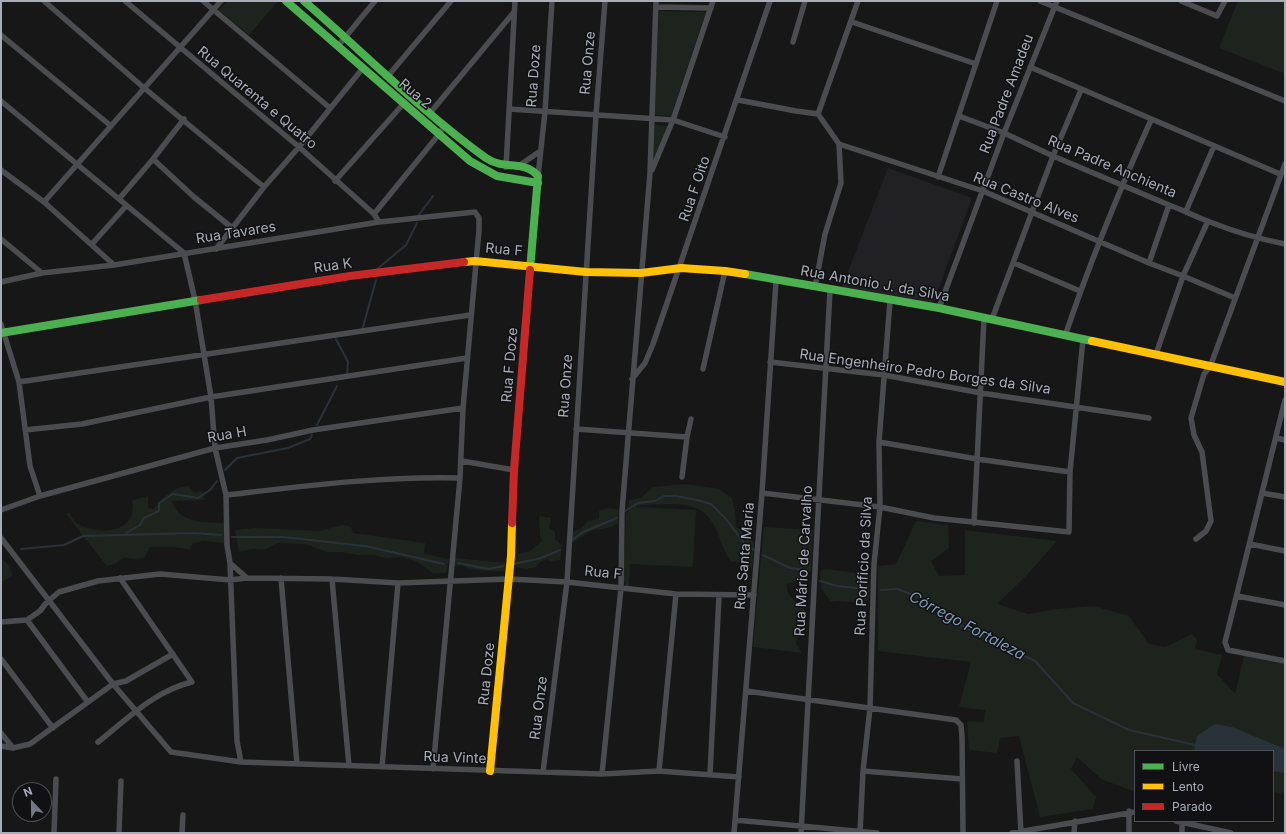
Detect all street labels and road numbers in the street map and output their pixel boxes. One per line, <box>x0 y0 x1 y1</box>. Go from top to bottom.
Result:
street label: Rua Onze <box>577 31 599 95</box>
street label: Rua Padre Amadeu <box>977 32 1037 156</box>
street label: Rua Quarenta e Quatro <box>194 43 320 153</box>
street label: Rua Doze <box>523 44 545 108</box>
street label: Rua 2 <box>395 75 435 113</box>
street label: Rua Padre Anchienta <box>1045 132 1179 202</box>
street label: Rua F Oito <box>676 154 714 224</box>
street label: Rua Castro Alves <box>971 169 1081 227</box>
street label: Rua Tavares <box>195 218 277 248</box>
street label: Rua F <box>485 240 523 260</box>
street label: Rua K <box>313 255 353 277</box>
street label: Rua Antonio J. da Silva <box>799 263 951 305</box>
street label: Rua F Doze <box>498 327 522 403</box>
street label: Rua Engenheiro Pedro Borges da Silva <box>798 346 1052 398</box>
street label: Rua Onze <box>555 354 577 418</box>
street label: Rua H <box>206 423 248 447</box>
street label: Rua Mário de Carvalho <box>792 485 816 637</box>
street label: Rua Porificio da Silva <box>852 496 876 636</box>
street label: Rua Santa Maria <box>732 502 758 610</box>
street label: Rua F <box>584 563 622 583</box>
street label: Rua Doze <box>475 642 499 706</box>
street label: Rua Onze <box>527 675 551 741</box>
street label: Rua Vinte <box>423 749 487 767</box>

